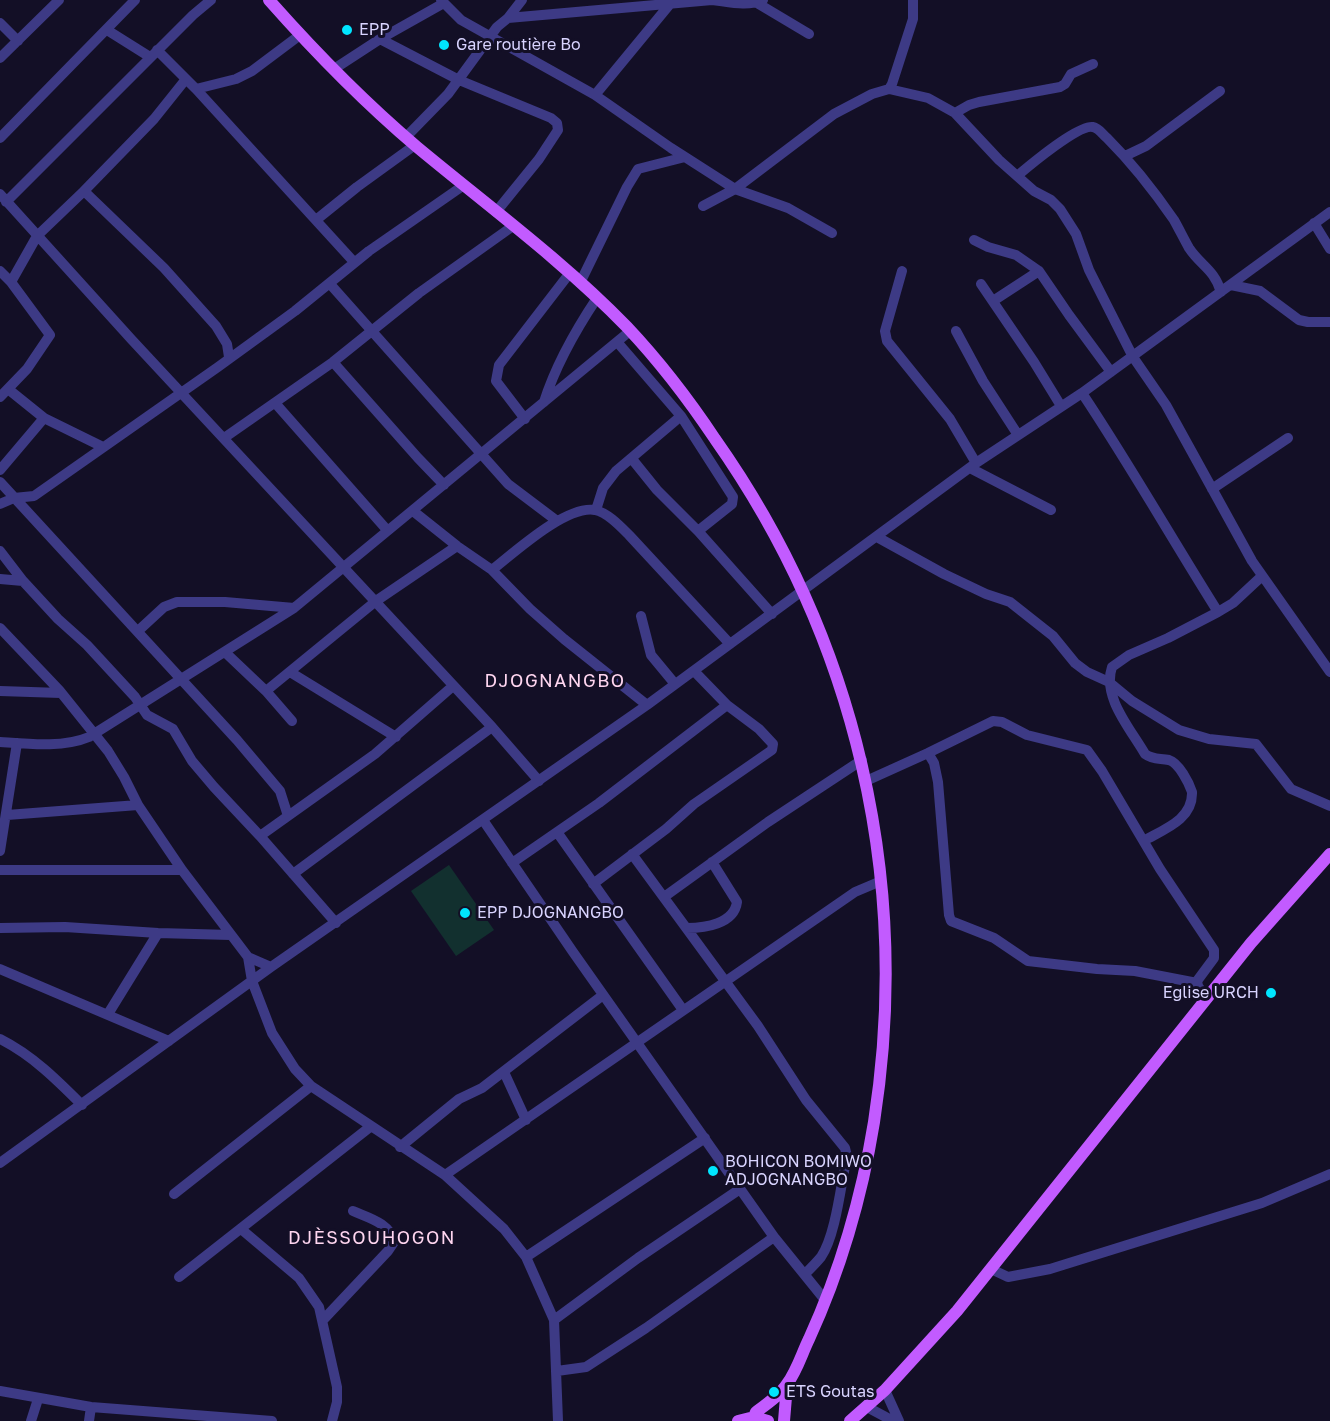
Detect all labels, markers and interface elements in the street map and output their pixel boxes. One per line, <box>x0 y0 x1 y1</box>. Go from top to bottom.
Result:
place label: EPP <box>359 20 390 40</box>
marker: EPP <box>340 23 354 37</box>
place label: Gare routière Bo <box>456 35 581 55</box>
marker: Gare routière Bo <box>437 38 451 52</box>
district label: DJOGNANGBO <box>485 670 625 692</box>
place label: EPP DJOGNANGBO <box>477 903 624 923</box>
marker: EPP DJOGNANGBO <box>458 906 472 920</box>
place label: Eglise URCH <box>1163 983 1259 1003</box>
marker: Eglise URCH <box>1264 986 1278 1000</box>
place label: BOHICON BOMIWO ADJOGNANGBO <box>725 1152 872 1190</box>
marker: BOHICON BOMIWO ADJOGNANGBO <box>706 1164 720 1178</box>
district label: DJÈSSOUHOGON <box>288 1227 456 1249</box>
place label: ETS Goutas <box>786 1382 874 1402</box>
marker: ETS Goutas <box>767 1385 781 1399</box>

